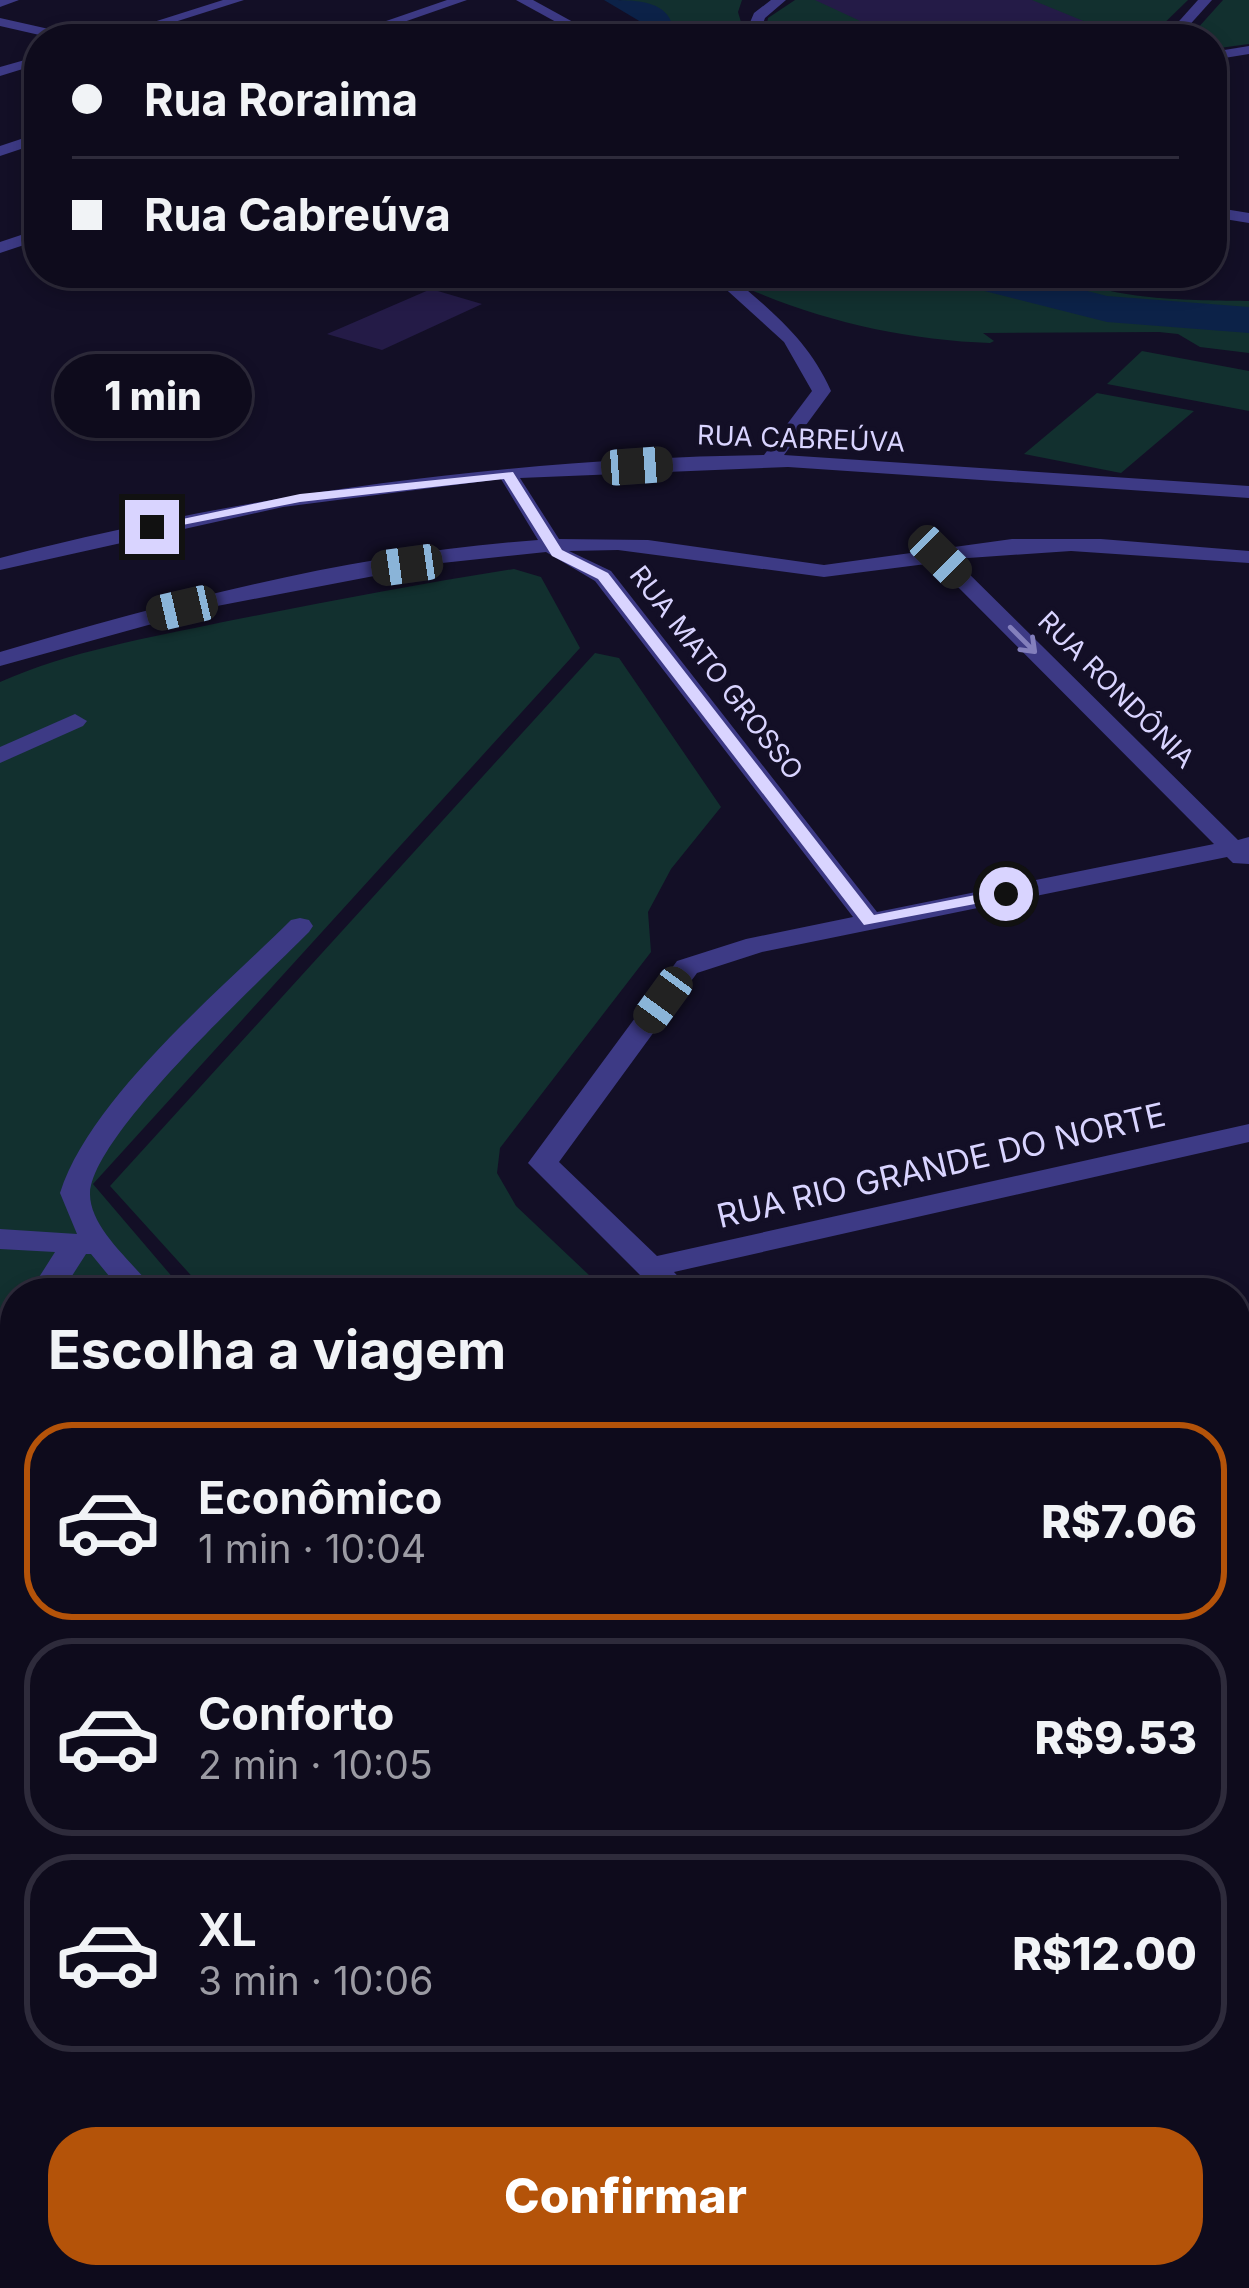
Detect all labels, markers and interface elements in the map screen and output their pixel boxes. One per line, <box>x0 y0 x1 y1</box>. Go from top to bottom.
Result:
text: Rua Roraima <box>144 72 418 127</box>
text: Rua Cabreúva <box>144 187 451 242</box>
callout: 1 min <box>53 353 251 437</box>
text: 1 min <box>104 372 202 419</box>
street label: RUA CABREÚVA <box>697 418 905 459</box>
car <box>600 446 674 486</box>
route end <box>125 500 179 554</box>
car <box>902 519 978 595</box>
car <box>369 542 445 588</box>
street label: RUA MATO GROSSO <box>623 559 810 786</box>
car <box>143 582 221 634</box>
street label: RUA RONDÔNIA <box>1031 604 1202 775</box>
one-way arrow <box>1008 625 1037 654</box>
route start <box>979 867 1033 921</box>
car <box>627 960 699 1040</box>
street label: RUA RIO GRANDE DO NORTE <box>713 1094 1169 1236</box>
text: Escolha a viagem <box>48 1317 506 1382</box>
icon: car <box>54 1467 162 1575</box>
text: Econômico <box>198 1470 442 1525</box>
text: R$7.06 <box>1041 1494 1197 1549</box>
text: 1 min · 10:04 <box>198 1525 426 1572</box>
icon: car <box>54 1683 162 1791</box>
text: Conforto <box>198 1686 394 1741</box>
text: R$9.53 <box>1035 1710 1197 1765</box>
text: 2 min · 10:05 <box>198 1741 433 1788</box>
icon: car <box>54 1899 162 2007</box>
text: XL <box>198 1902 257 1957</box>
text: R$12.00 <box>1012 1926 1197 1981</box>
text: 3 min · 10:06 <box>198 1957 433 2004</box>
button: Confirmar <box>48 2127 1203 2265</box>

